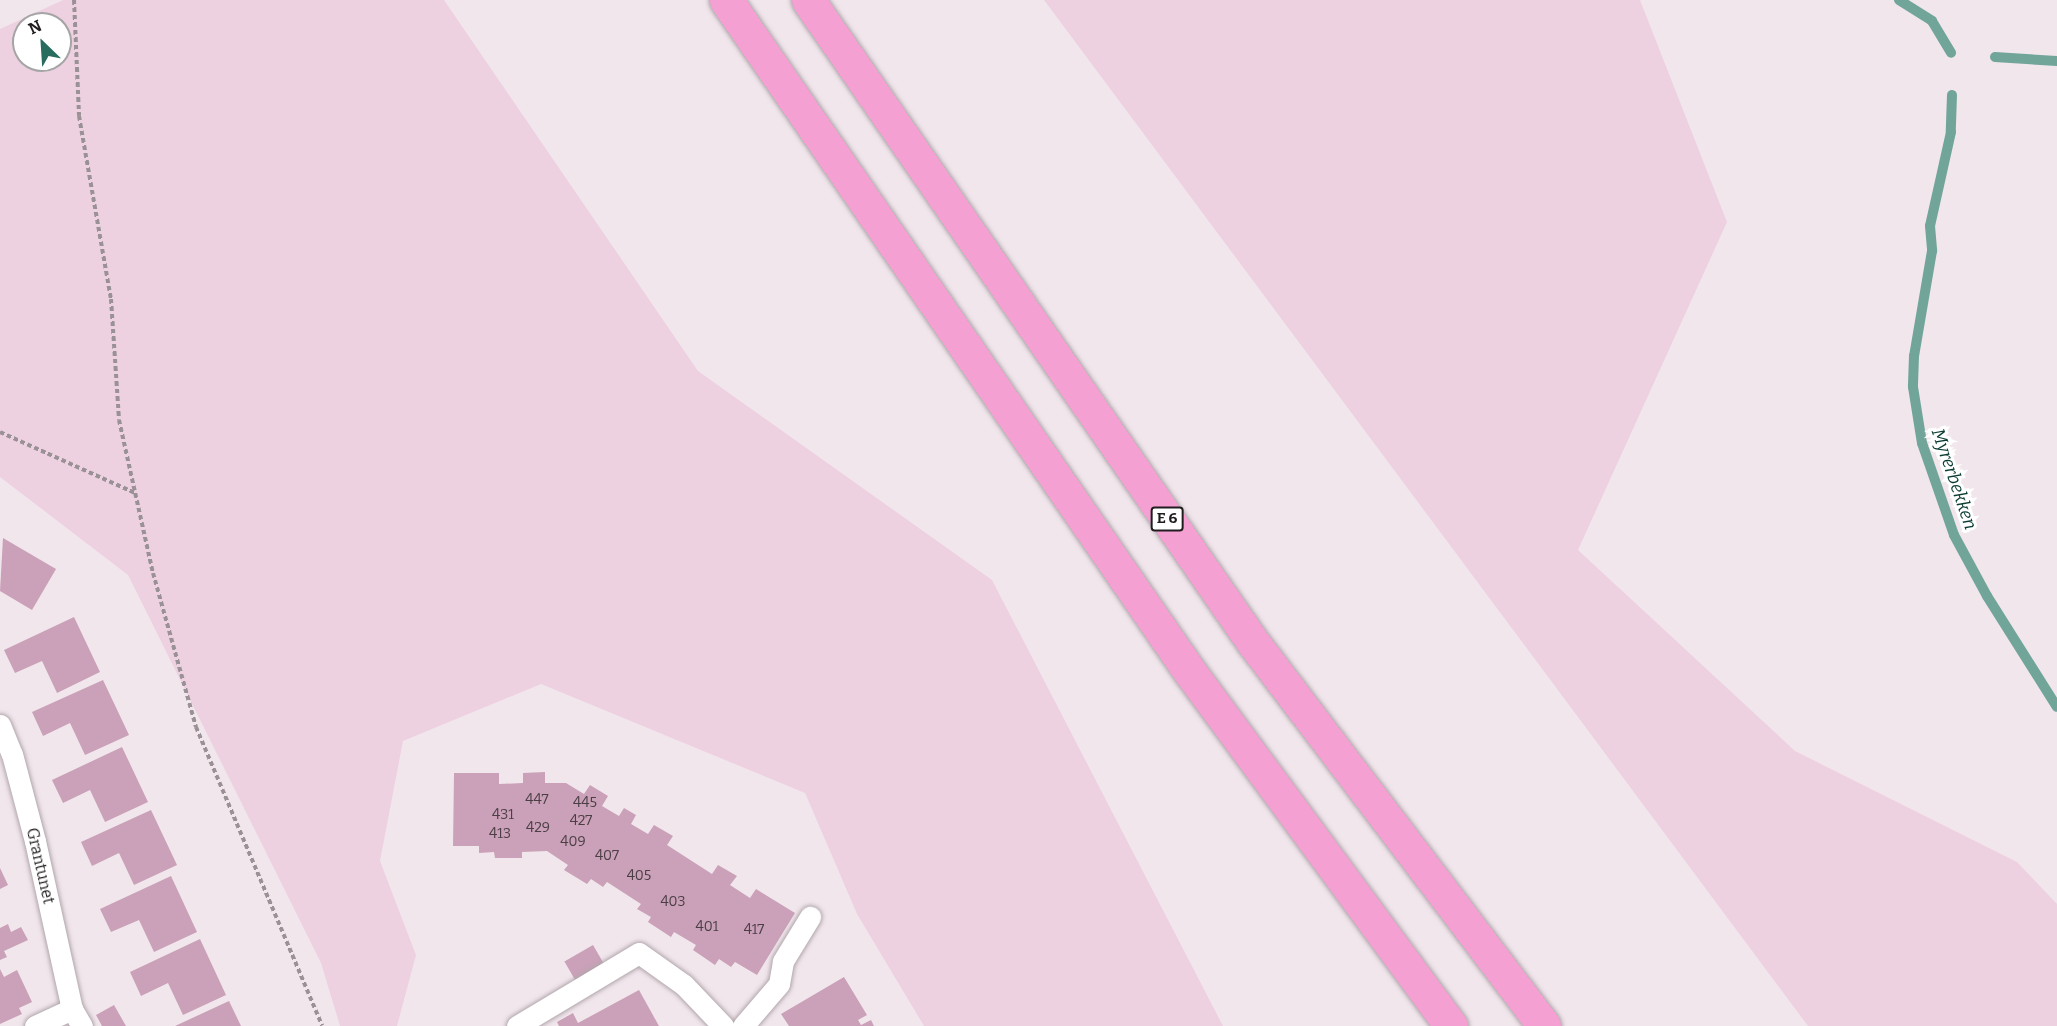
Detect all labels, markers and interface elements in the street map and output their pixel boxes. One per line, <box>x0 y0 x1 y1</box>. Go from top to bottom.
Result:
north arrow <box>12 12 72 72</box>
text: N <box>25 16 45 38</box>
water label: Myrerbekken <box>1927 426 1981 532</box>
road number: E 6 <box>1150 507 1184 531</box>
house number: 447 <box>525 792 549 808</box>
house number: 445 <box>573 795 597 811</box>
house number: 431 <box>492 807 514 823</box>
house number: 427 <box>570 813 592 829</box>
house number: 429 <box>526 820 550 836</box>
street label: Grantunet <box>22 826 58 906</box>
house number: 413 <box>489 826 511 842</box>
house number: 409 <box>560 834 586 850</box>
house number: 407 <box>595 848 619 864</box>
house number: 405 <box>627 868 651 884</box>
house number: 403 <box>660 894 686 910</box>
house number: 401 <box>696 919 718 935</box>
house number: 417 <box>744 922 764 938</box>

